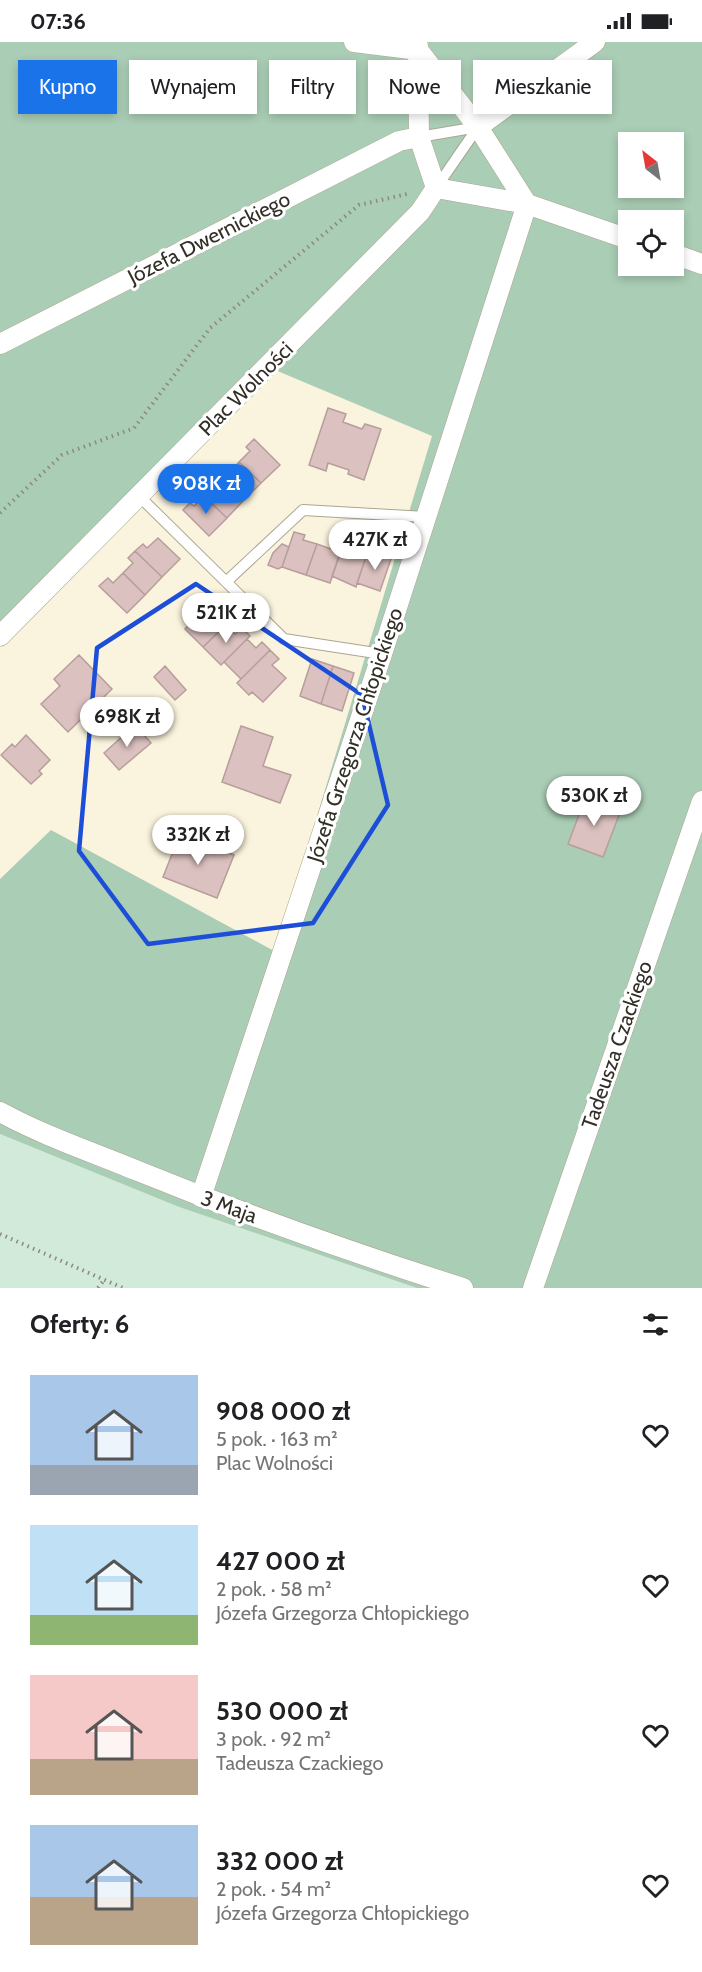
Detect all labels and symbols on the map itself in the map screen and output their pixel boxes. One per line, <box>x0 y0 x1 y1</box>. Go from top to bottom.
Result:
north arrow <box>618 132 684 198</box>
street label: Józefa Dwernickiego <box>123 186 294 290</box>
street label: Plac Wolności <box>193 336 298 441</box>
pin: 908K zł <box>151 464 261 515</box>
pin: 427K zł <box>320 520 430 571</box>
pin: 521K zł <box>171 593 281 644</box>
street label: Józefa Grzegorza Chłopickiego <box>301 605 408 866</box>
pin: 698K zł <box>72 697 182 748</box>
pin: 530K zł <box>539 776 649 827</box>
pin: 332K zł <box>143 815 253 866</box>
street label: Tadeusza Czackiego <box>576 958 657 1132</box>
street label: 3 Maja <box>197 1185 261 1229</box>

